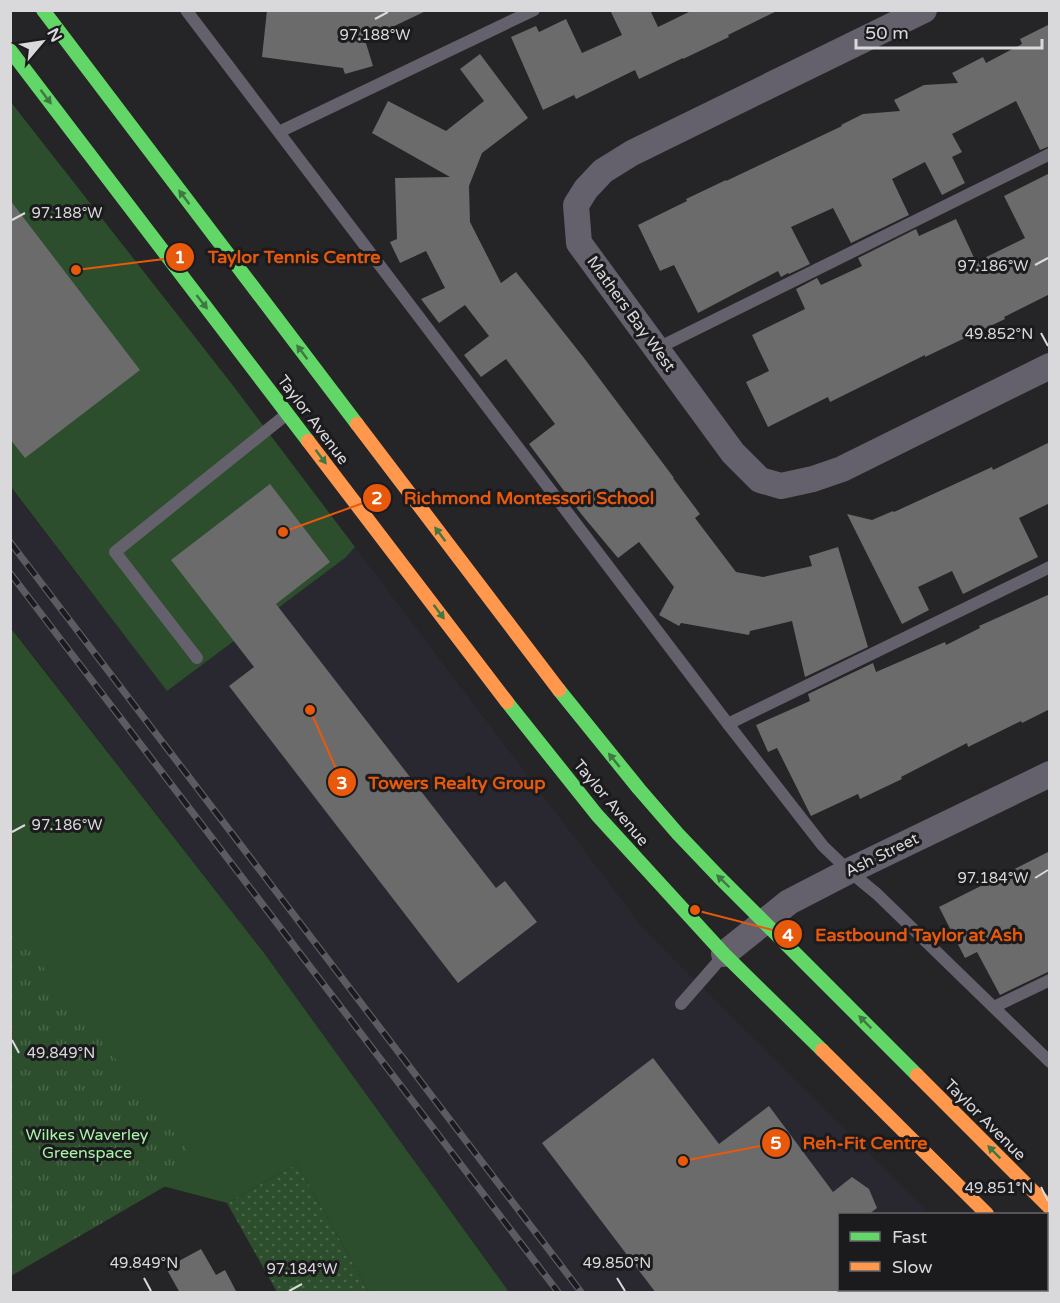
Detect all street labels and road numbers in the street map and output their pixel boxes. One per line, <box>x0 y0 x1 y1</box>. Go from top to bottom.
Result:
street label: Mathers Bay West <box>582 252 680 376</box>
street label: Taylor Avenue <box>273 371 353 469</box>
street label: Taylor Avenue <box>569 756 653 850</box>
street label: Ash Street <box>842 829 922 881</box>
street label: Taylor Avenue <box>940 1075 1030 1165</box>

